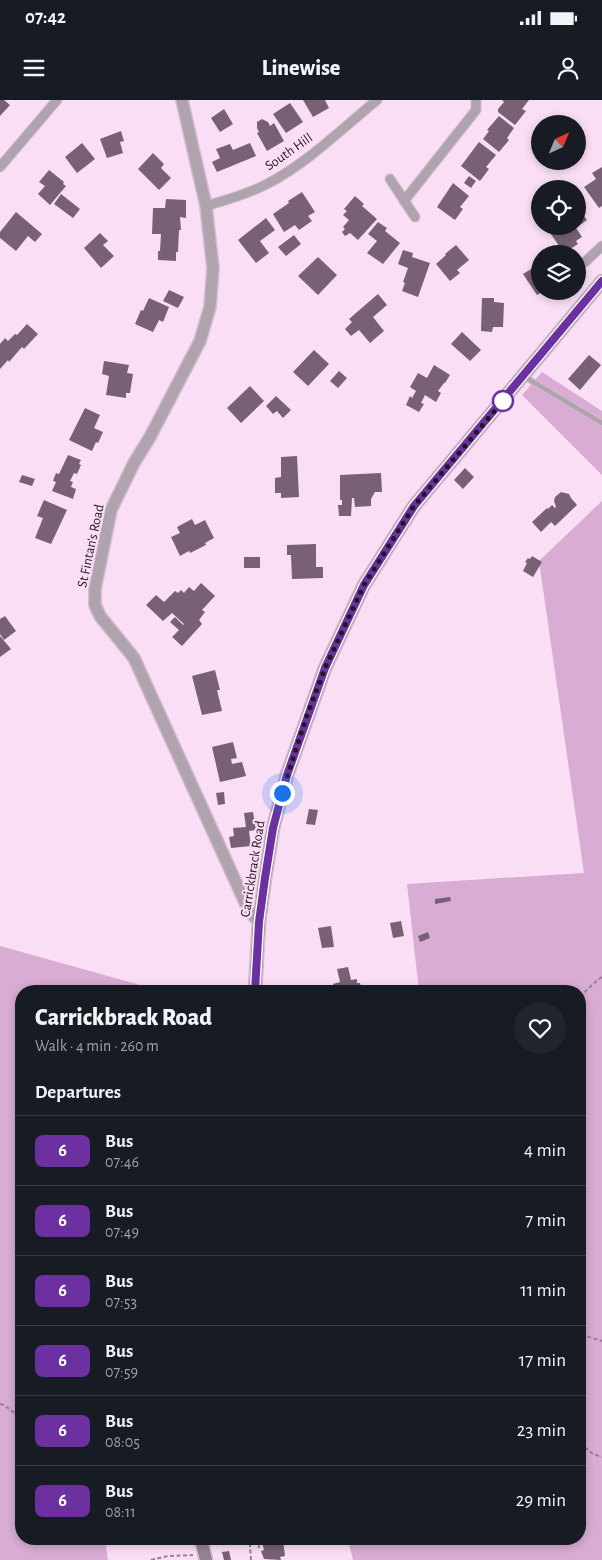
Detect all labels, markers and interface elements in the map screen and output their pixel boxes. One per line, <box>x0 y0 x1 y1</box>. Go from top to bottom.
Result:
text: 07:42 <box>25 8 66 27</box>
icon: menu <box>20 54 48 82</box>
icon: person <box>554 54 582 82</box>
text: Linewise <box>262 57 340 79</box>
north arrow <box>531 115 586 170</box>
map controls <box>531 115 586 300</box>
street label: South Hill <box>263 131 315 173</box>
button: locate <box>531 180 586 235</box>
button: layers <box>531 245 586 300</box>
unlabelled marker <box>492 390 514 412</box>
street label: St Fintan's Road <box>75 503 107 589</box>
your location <box>270 781 295 806</box>
street label: Carrickbrack Road <box>238 820 268 918</box>
button: heart <box>514 1002 566 1054</box>
text: Carrickbrack Road <box>35 1006 212 1030</box>
text: Walk · 4 min · 260 m <box>35 1038 159 1054</box>
text: Departures <box>35 1083 121 1102</box>
text: Bus <box>105 1132 133 1151</box>
text: 4 min <box>524 1141 566 1160</box>
text: 6 <box>58 1142 67 1160</box>
text: 07:46 <box>105 1154 139 1170</box>
text: Bus <box>105 1202 133 1221</box>
text: 7 min <box>525 1211 566 1230</box>
text: 6 <box>58 1212 67 1230</box>
text: 07:49 <box>105 1224 139 1240</box>
text: Bus <box>105 1272 133 1291</box>
text: 11 min <box>520 1281 566 1300</box>
text: 6 <box>58 1282 67 1300</box>
text: 07:53 <box>105 1294 137 1310</box>
text: Bus <box>105 1342 133 1361</box>
text: 17 min <box>519 1351 566 1370</box>
text: 6 <box>58 1352 67 1370</box>
text: 07:59 <box>105 1364 138 1380</box>
text: Bus <box>105 1412 133 1431</box>
text: 23 min <box>517 1421 566 1440</box>
text: 6 <box>58 1422 67 1440</box>
text: 08:05 <box>105 1434 140 1450</box>
text: Bus <box>105 1482 133 1501</box>
text: 29 min <box>516 1491 566 1510</box>
text: 6 <box>58 1492 67 1510</box>
text: 08:11 <box>105 1504 136 1520</box>

